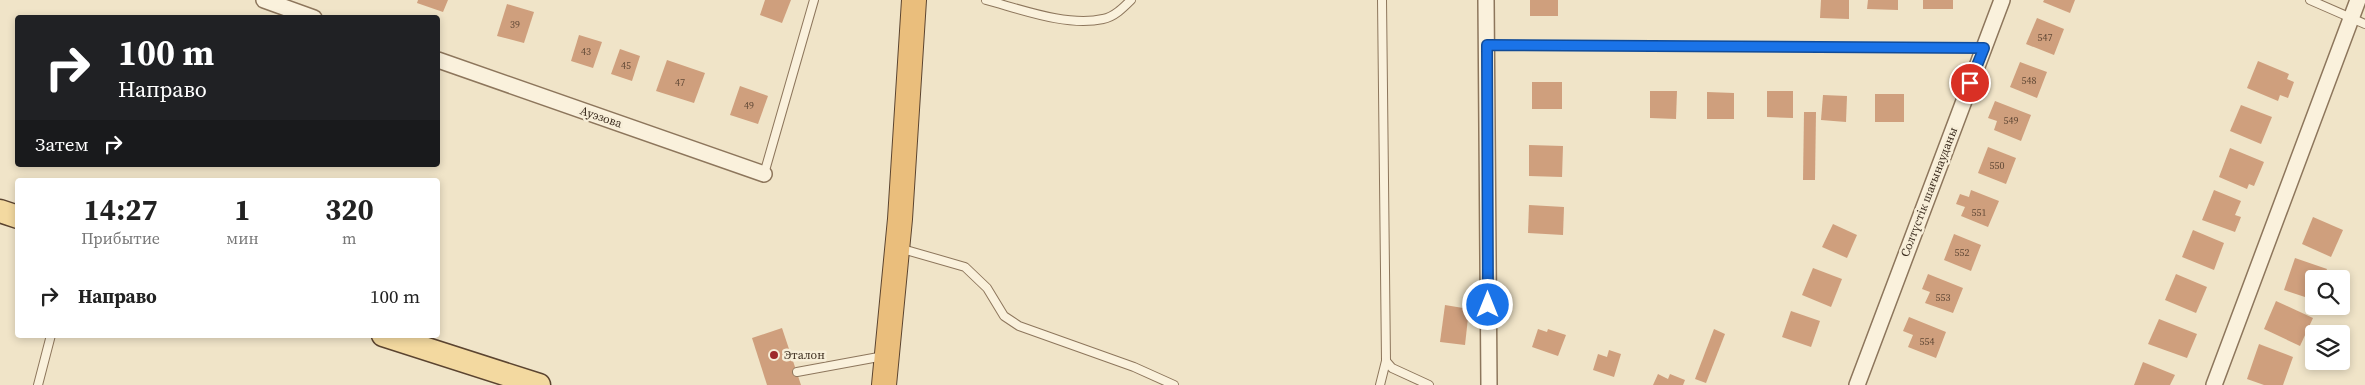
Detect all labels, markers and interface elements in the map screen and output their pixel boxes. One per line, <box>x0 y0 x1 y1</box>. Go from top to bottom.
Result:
house number: 39 <box>510 18 520 31</box>
text: 100 m <box>118 29 214 77</box>
house number: 547 <box>2038 31 2053 44</box>
icon: right <box>35 35 100 100</box>
house number: 43 <box>581 45 591 58</box>
house number: 45 <box>621 59 631 72</box>
pin <box>1949 62 1991 104</box>
icon: arrive <box>1956 69 1984 97</box>
text: Направо <box>118 74 207 104</box>
house number: 548 <box>2022 74 2037 87</box>
house number: 47 <box>675 76 685 89</box>
house number: 49 <box>744 99 754 112</box>
street label: Ауэзова <box>578 102 625 132</box>
house number: 549 <box>2004 114 2019 127</box>
street label: Солтүстік шағынауданы <box>1897 125 1961 259</box>
icon: right <box>99 130 127 158</box>
text: Затем <box>35 131 89 157</box>
house number: 550 <box>1990 159 2005 172</box>
text: 14:27 <box>84 189 158 230</box>
text: 1 <box>234 189 251 230</box>
text: 320 <box>325 189 374 230</box>
house number: 551 <box>1972 206 1987 219</box>
text: Прибытие <box>81 227 160 249</box>
text: мин <box>226 227 259 249</box>
text: m <box>342 227 356 249</box>
house number: 552 <box>1955 246 1970 259</box>
map controls <box>2305 270 2350 370</box>
button: search <box>2305 270 2350 315</box>
position arrow <box>1461 278 1513 330</box>
icon: right <box>35 282 63 310</box>
text: Направо <box>78 283 157 309</box>
text: 100 m <box>370 283 420 309</box>
house number: 553 <box>1936 291 1951 304</box>
button: layers <box>2305 325 2350 370</box>
house number: 554 <box>1920 335 1935 348</box>
place label: Эталон <box>784 347 825 363</box>
marker: Эталон <box>768 349 780 361</box>

